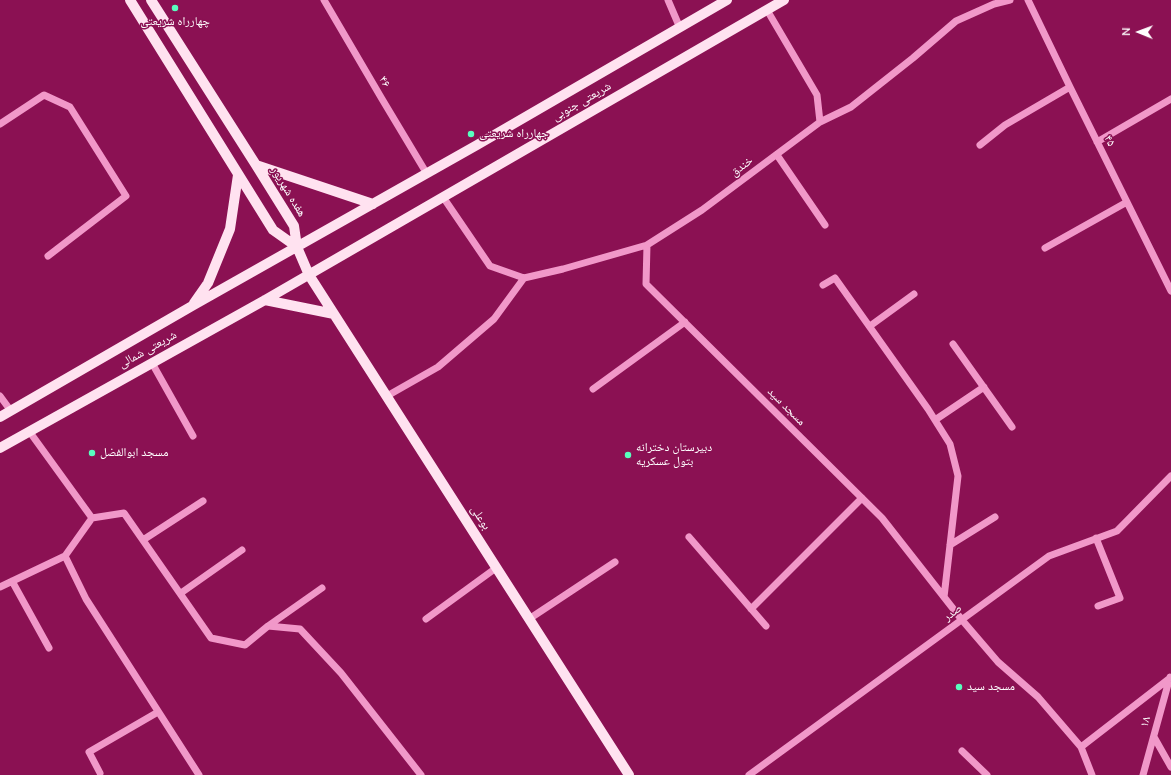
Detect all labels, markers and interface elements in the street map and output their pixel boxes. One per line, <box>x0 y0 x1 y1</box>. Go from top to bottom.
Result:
marker: چهارراه شریعتی <box>170 3 180 13</box>
north arrow <box>1119 12 1159 52</box>
place label: چهارراه شریعتی <box>140 15 210 29</box>
text: N <box>1119 28 1134 36</box>
street label: ۴۶ <box>375 74 393 90</box>
street label: شریعتی جنوبی <box>550 79 614 125</box>
place label: جهارراه شریعتی <box>479 127 549 141</box>
marker: جهارراه شریعتی <box>466 129 476 139</box>
street label: ۴۵ <box>1100 133 1118 149</box>
street label: خندق <box>728 154 756 180</box>
street label: هفده شهریور <box>267 164 309 220</box>
street label: شریعتی شمالی <box>116 328 180 372</box>
street label: مسجد سید <box>764 385 808 429</box>
place label: دبیرستان دخترانه بتول عسکریه <box>636 441 712 469</box>
place label: مسجد ابوالفضل <box>100 446 168 460</box>
marker: مسجد ابوالفضل <box>87 448 97 458</box>
marker: دبیرستان دخترانه بتول عسکریه <box>623 450 633 460</box>
street label: بوعلی <box>467 503 493 533</box>
street label: صدر <box>941 601 965 625</box>
place label: مسجد سید <box>967 680 1015 694</box>
marker: مسجد سید <box>954 682 964 692</box>
street label: ۱۸ <box>1138 715 1154 729</box>

